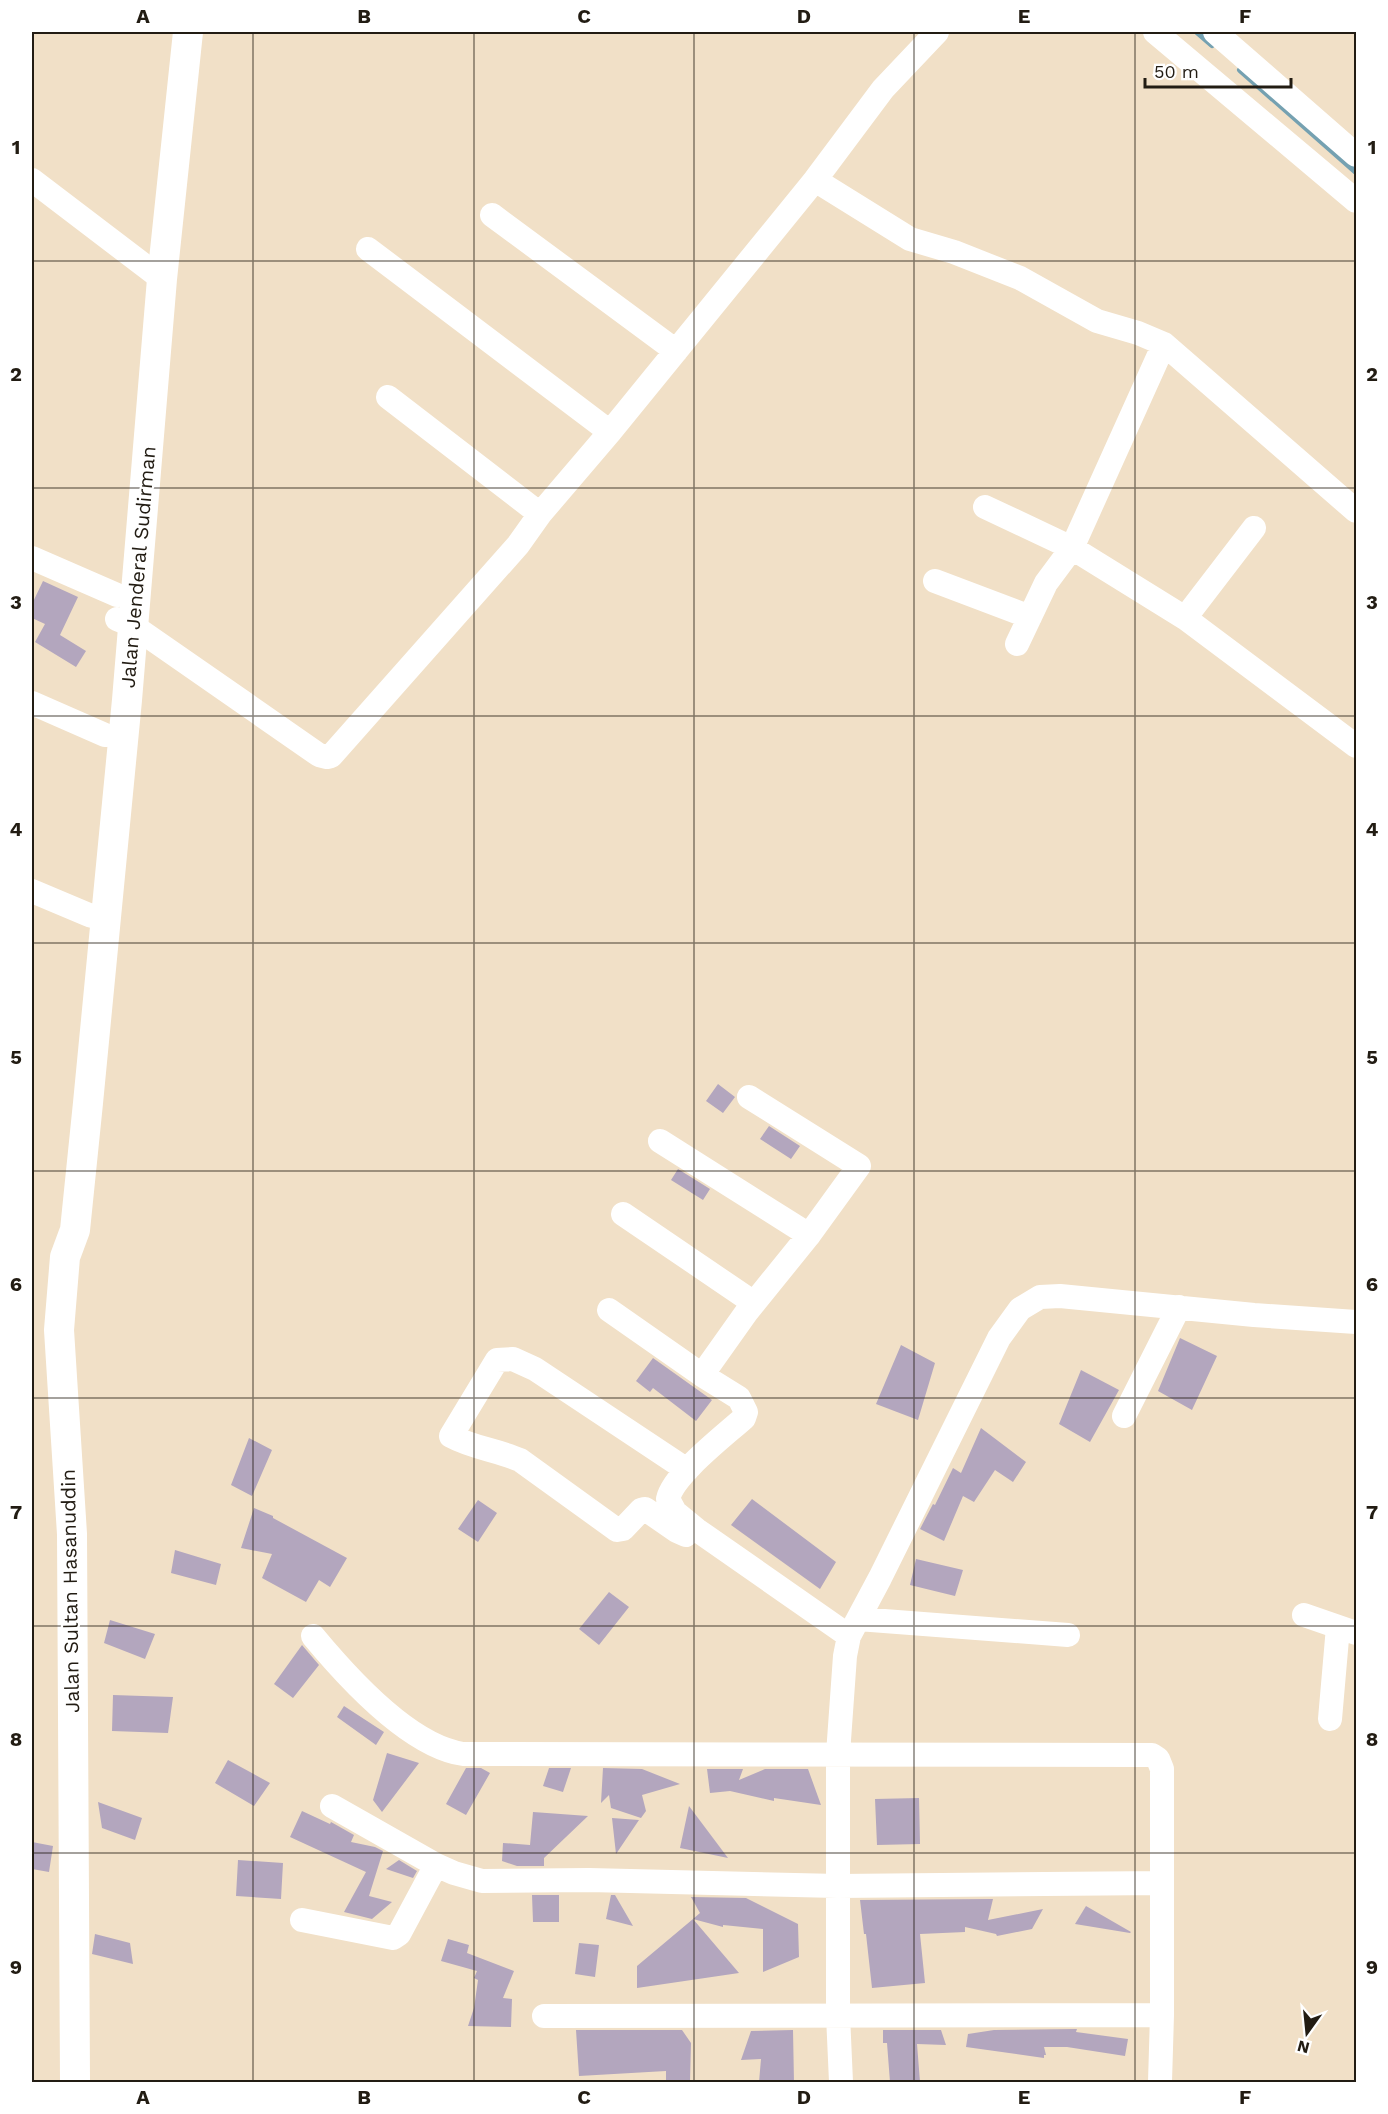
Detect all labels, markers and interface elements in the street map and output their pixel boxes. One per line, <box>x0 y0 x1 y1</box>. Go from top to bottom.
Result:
text: A <box>136 4 150 28</box>
text: B <box>357 4 371 28</box>
text: C <box>577 4 591 28</box>
text: D <box>797 4 811 28</box>
text: E <box>1018 4 1030 28</box>
text: F <box>1239 4 1251 28</box>
scale bar <box>1145 51 1290 89</box>
text: 50 m <box>1154 61 1199 82</box>
text: 1 <box>12 135 20 159</box>
text: 1 <box>1368 135 1376 159</box>
text: 2 <box>10 362 22 386</box>
text: 2 <box>1366 362 1378 386</box>
street label: Jalan Jenderal Sudirman <box>115 445 161 689</box>
text: 3 <box>10 590 22 614</box>
text: 3 <box>1366 590 1378 614</box>
text: 4 <box>10 817 23 841</box>
text: 4 <box>1366 817 1379 841</box>
text: 5 <box>10 1045 22 1069</box>
text: 5 <box>1366 1045 1378 1069</box>
text: 6 <box>10 1272 22 1296</box>
text: 6 <box>1366 1272 1378 1296</box>
street label: Jalan Sultan Hasanuddin <box>56 1469 84 1713</box>
text: 7 <box>10 1500 22 1524</box>
text: 7 <box>1366 1500 1378 1524</box>
text: 8 <box>10 1727 22 1751</box>
text: 8 <box>1366 1727 1378 1751</box>
text: 9 <box>10 1955 22 1979</box>
text: 9 <box>1366 1955 1378 1979</box>
north arrow <box>1277 2003 1337 2063</box>
text: N <box>1295 2036 1311 2058</box>
text: A <box>136 2085 150 2109</box>
text: B <box>357 2085 371 2109</box>
text: C <box>577 2085 591 2109</box>
text: D <box>797 2085 811 2109</box>
text: E <box>1018 2085 1030 2109</box>
text: F <box>1239 2085 1251 2109</box>

